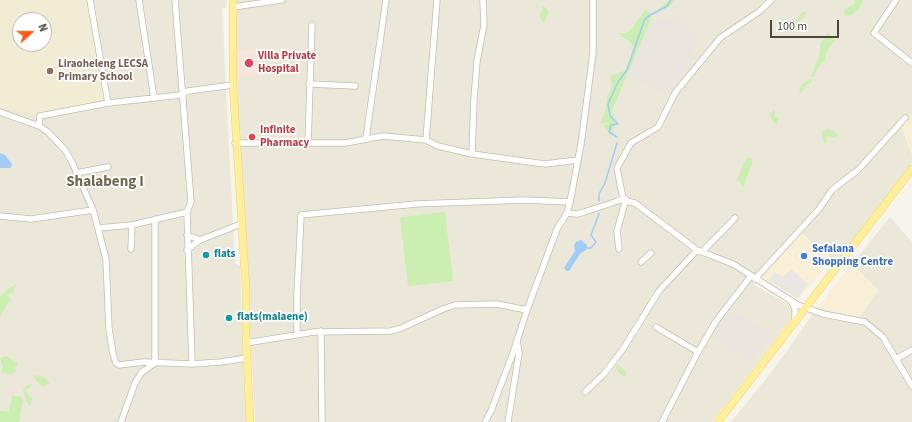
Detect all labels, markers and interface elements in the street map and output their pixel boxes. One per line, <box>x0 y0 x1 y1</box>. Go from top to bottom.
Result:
north arrow <box>12 12 52 52</box>
scale bar <box>772 12 841 38</box>
text: 100 m <box>777 18 807 35</box>
text: N <box>34 22 51 34</box>
place label: Villa Private Hospital <box>258 50 316 76</box>
marker: Villa Private Hospital <box>243 57 255 69</box>
place label: Liraoheleng LECSA Primary School <box>58 58 148 84</box>
marker: Liraoheleng LECSA Primary School <box>45 66 55 76</box>
place label: Infinite Pharmacy <box>260 124 309 150</box>
marker: Infinite Pharmacy <box>247 132 257 142</box>
district label: Shalabeng I <box>66 174 144 192</box>
place label: Sefalana Shopping Centre <box>812 243 893 269</box>
place label: flats <box>214 248 235 262</box>
marker: flats <box>201 250 211 260</box>
marker: Sefalana Shopping Centre <box>799 251 809 261</box>
place label: flats(malaene) <box>237 311 308 325</box>
marker: flats(malaene) <box>224 313 234 323</box>

